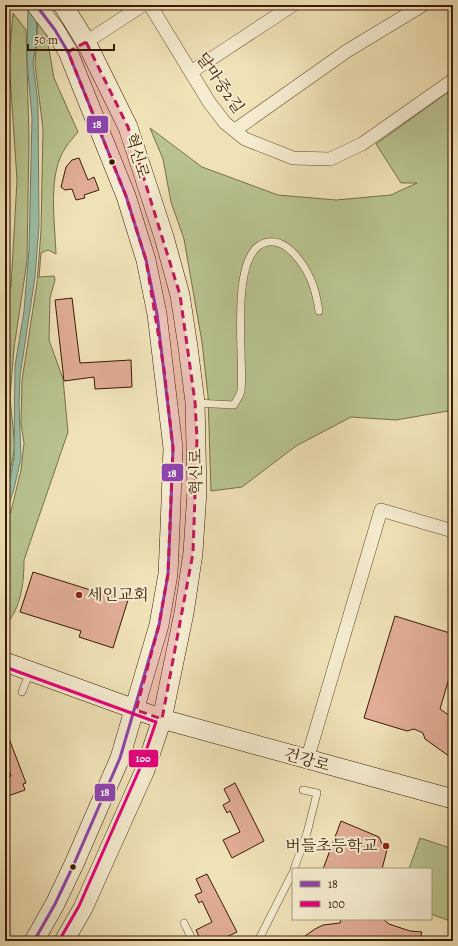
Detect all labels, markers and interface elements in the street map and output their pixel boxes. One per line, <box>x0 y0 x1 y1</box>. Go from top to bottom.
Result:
scale bar <box>28 26 114 52</box>
text: 50 m <box>34 32 58 48</box>
street label: 달마중2길 <box>191 48 249 118</box>
line badge: 18 <box>86 115 109 134</box>
text: 18 <box>92 117 102 132</box>
street label: 혁신로 <box>120 131 154 182</box>
unlabelled marker <box>107 157 117 167</box>
street label: 혁신로 <box>185 448 207 495</box>
line badge: 18 <box>161 463 184 482</box>
text: 18 <box>167 466 177 481</box>
place label: 세인교회 <box>87 584 149 606</box>
marker: 세인교회 <box>74 590 84 600</box>
street label: 건강로 <box>282 743 333 777</box>
line badge: 100 <box>128 749 159 768</box>
text: 100 <box>135 751 151 766</box>
line badge: 18 <box>94 783 116 802</box>
text: 18 <box>100 785 110 800</box>
place label: 버들초등학교 <box>285 835 378 857</box>
marker: 버들초등학교 <box>381 841 391 851</box>
unlabelled marker <box>68 862 78 872</box>
legend <box>292 868 432 920</box>
text: 18 <box>328 876 338 892</box>
text: 100 <box>328 896 345 912</box>

